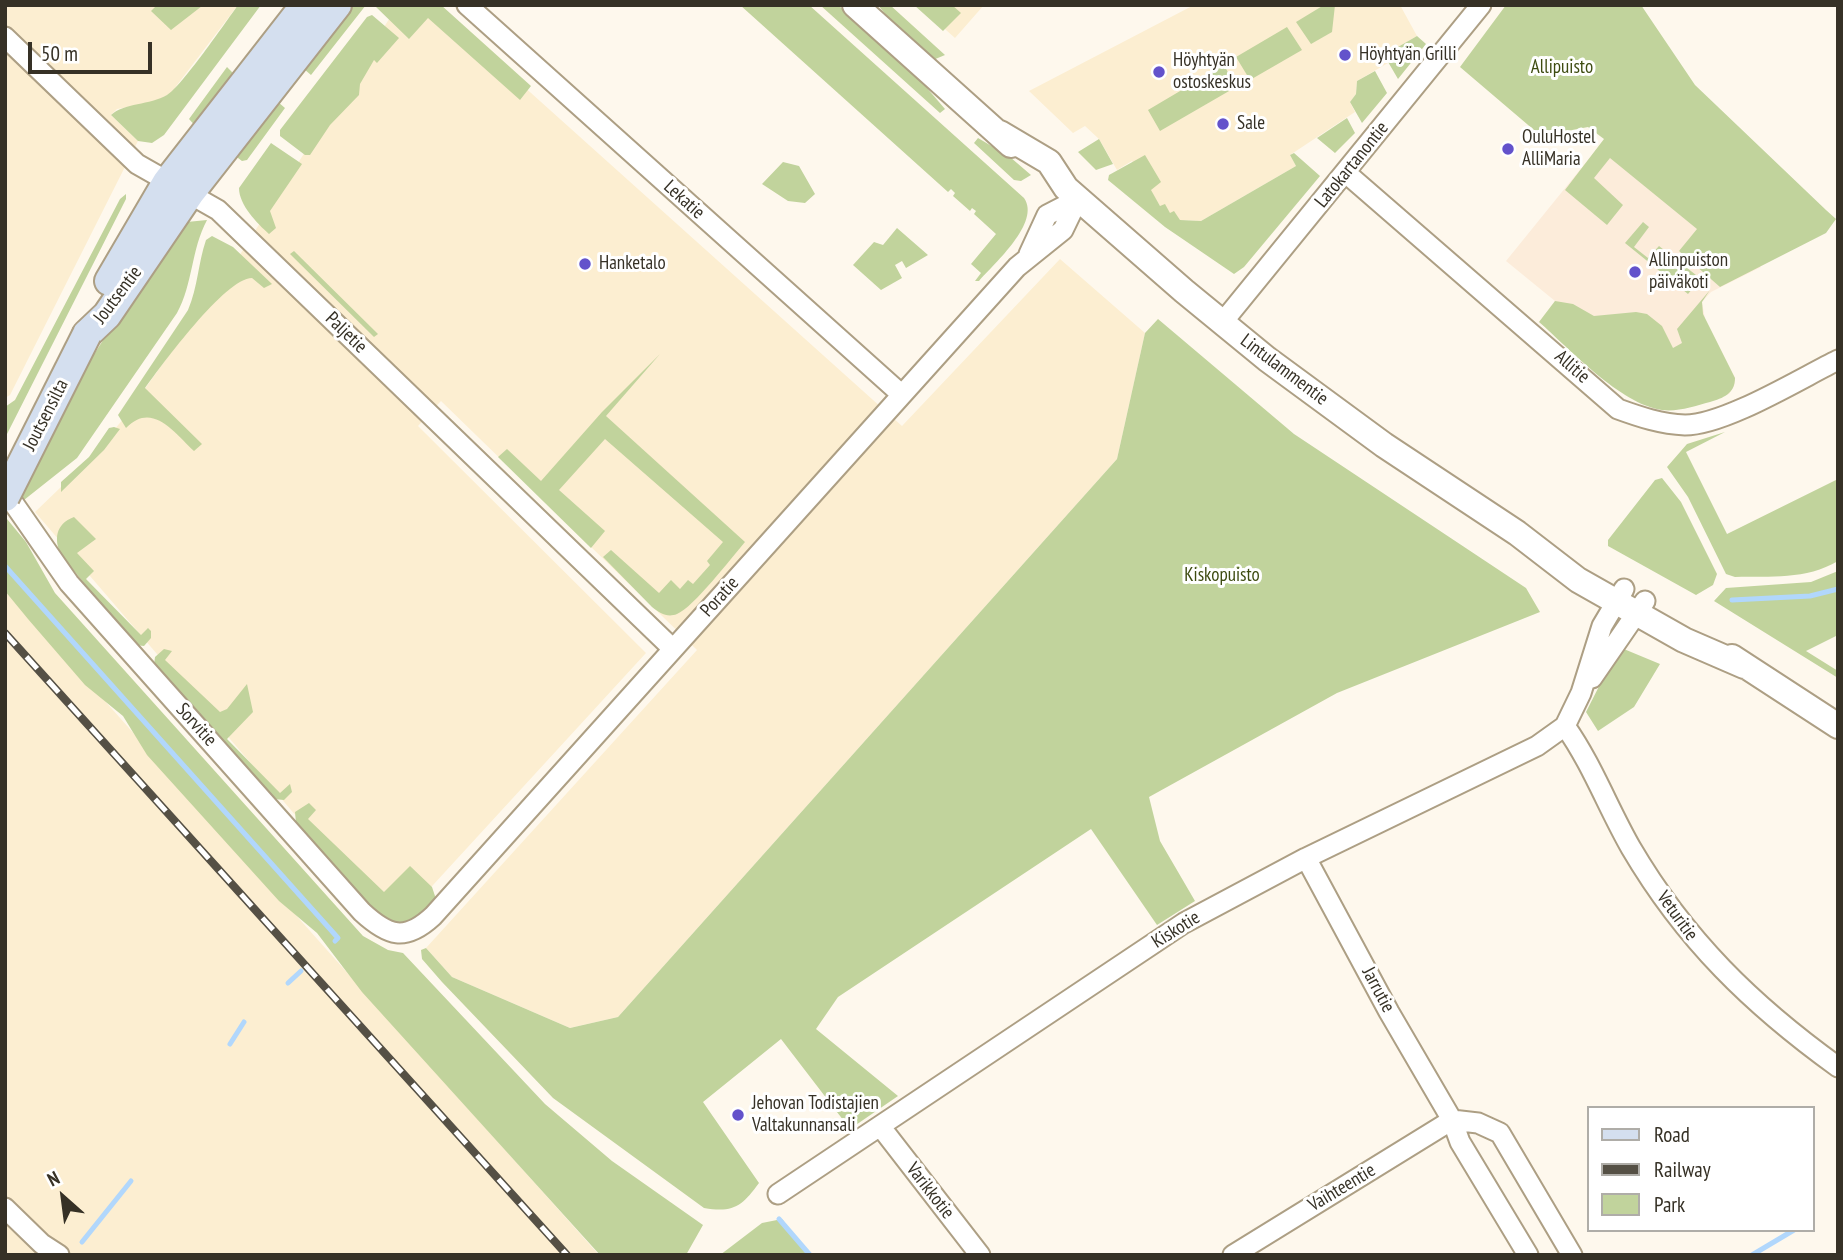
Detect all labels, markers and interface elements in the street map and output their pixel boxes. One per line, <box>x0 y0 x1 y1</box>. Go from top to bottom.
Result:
scale bar <box>32 28 156 72</box>
text: 50 m <box>41 40 78 67</box>
place label: Höyhtyän Grilli <box>1359 44 1457 66</box>
marker: Höyhtyän Grilli <box>1337 47 1353 63</box>
place label: Höyhtyän ostoskeskus <box>1173 50 1251 94</box>
park label: Allipuisto <box>1531 57 1593 79</box>
marker: Höyhtyän ostoskeskus <box>1151 64 1167 80</box>
place label: Sale <box>1237 113 1265 135</box>
marker: Sale <box>1215 116 1231 132</box>
street label: Latokartanontie <box>1310 117 1394 213</box>
place label: OuluHostel AlliMaria <box>1522 127 1596 171</box>
marker: OuluHostel AlliMaria <box>1500 141 1516 157</box>
street label: Lekatie <box>659 176 709 224</box>
place label: Allinpuiston päiväkoti <box>1649 250 1728 294</box>
place label: Hanketalo <box>599 253 666 275</box>
marker: Hanketalo <box>577 256 593 272</box>
street label: Joutsentie <box>89 262 147 328</box>
marker: Allinpuiston päiväkoti <box>1627 264 1643 280</box>
street label: Paljetie <box>320 308 372 358</box>
street label: Lintulammentie <box>1236 330 1332 410</box>
street label: Allitie <box>1550 346 1594 388</box>
street label: Joutsensilta <box>18 376 74 454</box>
park label: Kiskopuisto <box>1184 565 1260 587</box>
street label: Poratie <box>696 572 744 622</box>
street label: Sorvitie <box>171 699 221 751</box>
street label: Veturitie <box>1651 887 1703 945</box>
street label: Kiskotie <box>1148 906 1204 954</box>
street label: Jarrutie <box>1357 963 1399 1017</box>
place label: Jehovan Todistajien Valtakunnansali <box>752 1093 879 1137</box>
legend <box>1588 1106 1815 1232</box>
marker: Jehovan Todistajien Valtakunnansali <box>730 1107 746 1123</box>
text: Road <box>1654 1121 1690 1148</box>
text: Railway <box>1654 1156 1711 1183</box>
street label: Varikkotie <box>901 1158 959 1224</box>
street label: Vaihteentie <box>1304 1159 1380 1217</box>
north arrow <box>28 1162 98 1232</box>
text: N <box>43 1165 63 1191</box>
text: Park <box>1654 1191 1685 1218</box>

